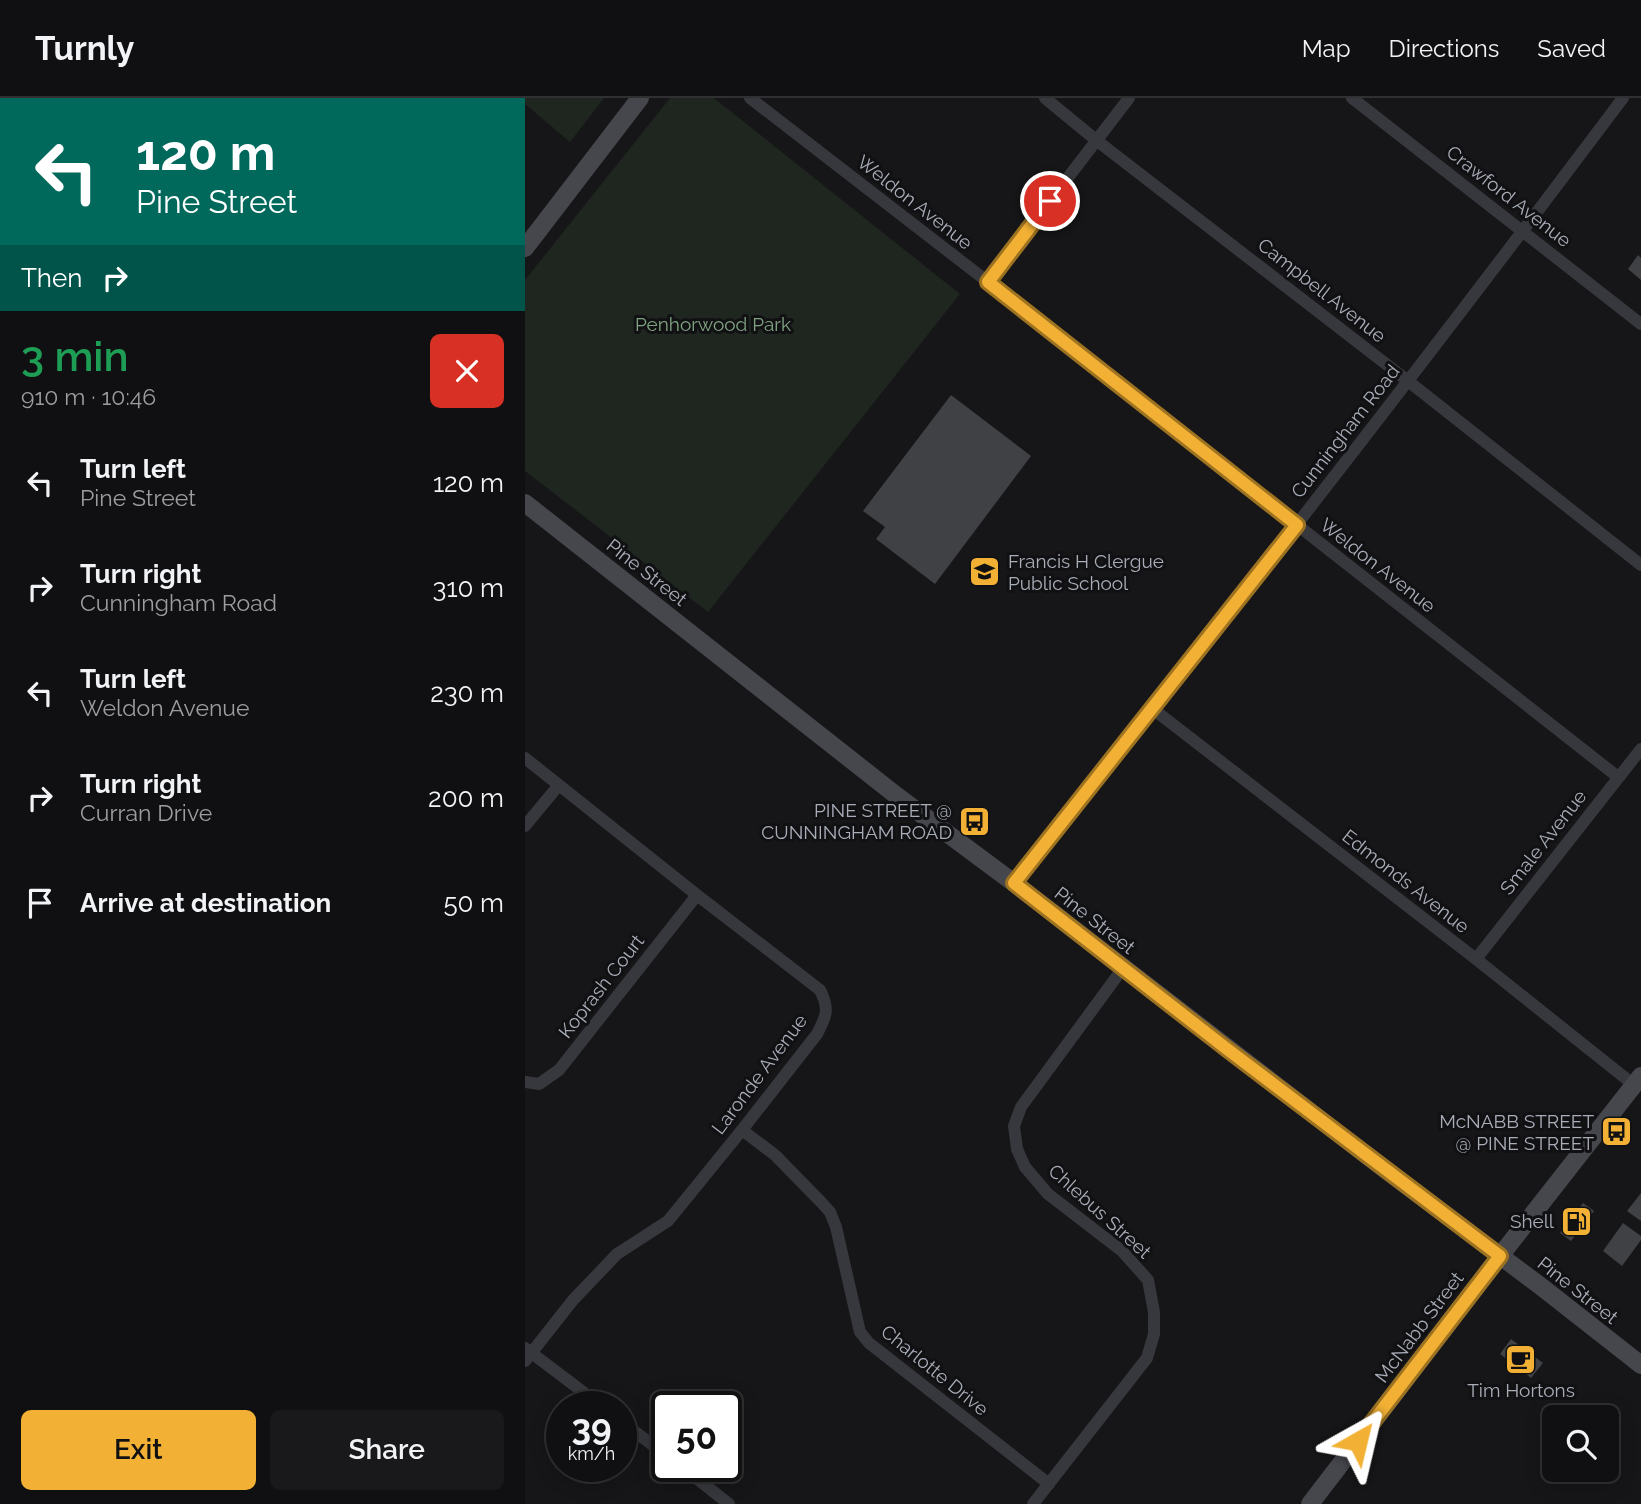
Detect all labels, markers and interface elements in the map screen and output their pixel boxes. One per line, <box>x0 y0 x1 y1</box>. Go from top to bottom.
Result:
text: Turnly <box>35 29 134 68</box>
text: Map <box>1302 34 1351 63</box>
text: Directions <box>1389 34 1499 63</box>
text: Saved <box>1537 34 1606 63</box>
text: 120 m <box>136 124 275 181</box>
icon: left <box>21 126 112 217</box>
street label: Crawford Avenue <box>1443 141 1575 251</box>
street label: Weldon Avenue <box>853 150 977 254</box>
pin <box>1020 171 1080 231</box>
icon: arrive <box>1031 182 1069 220</box>
text: Pine Street <box>136 183 297 220</box>
street label: Campbell Avenue <box>1254 233 1390 347</box>
icon: right <box>96 259 134 297</box>
text: Then <box>21 263 82 293</box>
park label: Penhorwood Park <box>635 313 791 335</box>
text: 3 min <box>21 332 129 381</box>
button: close <box>430 334 504 408</box>
street label: Cunningham Road <box>1286 360 1404 502</box>
text: 910 m · 10:46 <box>21 383 156 410</box>
text: Turn left <box>80 454 186 484</box>
icon: left <box>21 464 59 502</box>
text: 120 m <box>433 468 504 498</box>
text: Pine Street <box>80 484 196 511</box>
street label: Weldon Avenue <box>1316 513 1440 617</box>
street label: Pine Street <box>603 534 692 611</box>
place label: Francis H Clergue Public School <box>1008 550 1164 594</box>
school or university icon: Francis H Clergue Public School <box>968 555 1002 589</box>
text: Turn right <box>80 559 201 589</box>
icon: right <box>21 569 59 607</box>
text: 310 m <box>433 573 504 603</box>
text: Cunningham Road <box>80 589 277 616</box>
text: Turn left <box>80 664 186 694</box>
icon: left <box>21 674 59 712</box>
text: 230 m <box>430 678 504 708</box>
text: Weldon Avenue <box>80 694 250 721</box>
text: Turn right <box>80 769 201 799</box>
icon: right <box>21 779 59 817</box>
text: 200 m <box>428 783 504 813</box>
street label: Smale Avenue <box>1495 785 1591 899</box>
text: Curran Drive <box>80 799 212 826</box>
place label: PINE STREET @ CUNNINGHAM ROAD <box>761 799 952 843</box>
bus stop icon: PINE STREET @ CUNNINGHAM ROAD <box>958 804 992 838</box>
street label: Edmonds Avenue <box>1338 825 1474 937</box>
street label: Pine Street <box>1051 882 1140 959</box>
icon: arrive <box>21 884 59 922</box>
text: Arrive at destination <box>80 888 331 918</box>
text: 50 m <box>443 888 504 918</box>
street label: Koprash Court <box>554 929 649 1042</box>
street label: Laronde Avenue <box>707 1010 811 1138</box>
place label: McNABB STREET @ PINE STREET <box>1439 1110 1594 1154</box>
bus stop icon: McNABB STREET @ PINE STREET <box>1600 1115 1634 1149</box>
street label: Chlebus Street <box>1044 1159 1156 1263</box>
fuel station icon: Shell <box>1560 1204 1594 1238</box>
place label: Shell <box>1510 1210 1555 1232</box>
street label: Pine Street <box>1534 1252 1623 1329</box>
street label: McNabb Street <box>1370 1267 1468 1387</box>
street label: Charlotte Drive <box>877 1320 993 1420</box>
cafe icon: Tim Hortons <box>1504 1342 1538 1376</box>
place label: Tim Hortons <box>1467 1379 1575 1401</box>
speed limit sign: 50 <box>651 1391 742 1482</box>
position arrow <box>1321 1404 1395 1478</box>
map controls <box>1542 1405 1619 1482</box>
button: search <box>1542 1405 1619 1482</box>
text: 39 <box>571 1407 612 1448</box>
button: Exit <box>21 1410 256 1490</box>
button: Share <box>270 1410 504 1490</box>
text: km/h <box>568 1443 615 1464</box>

